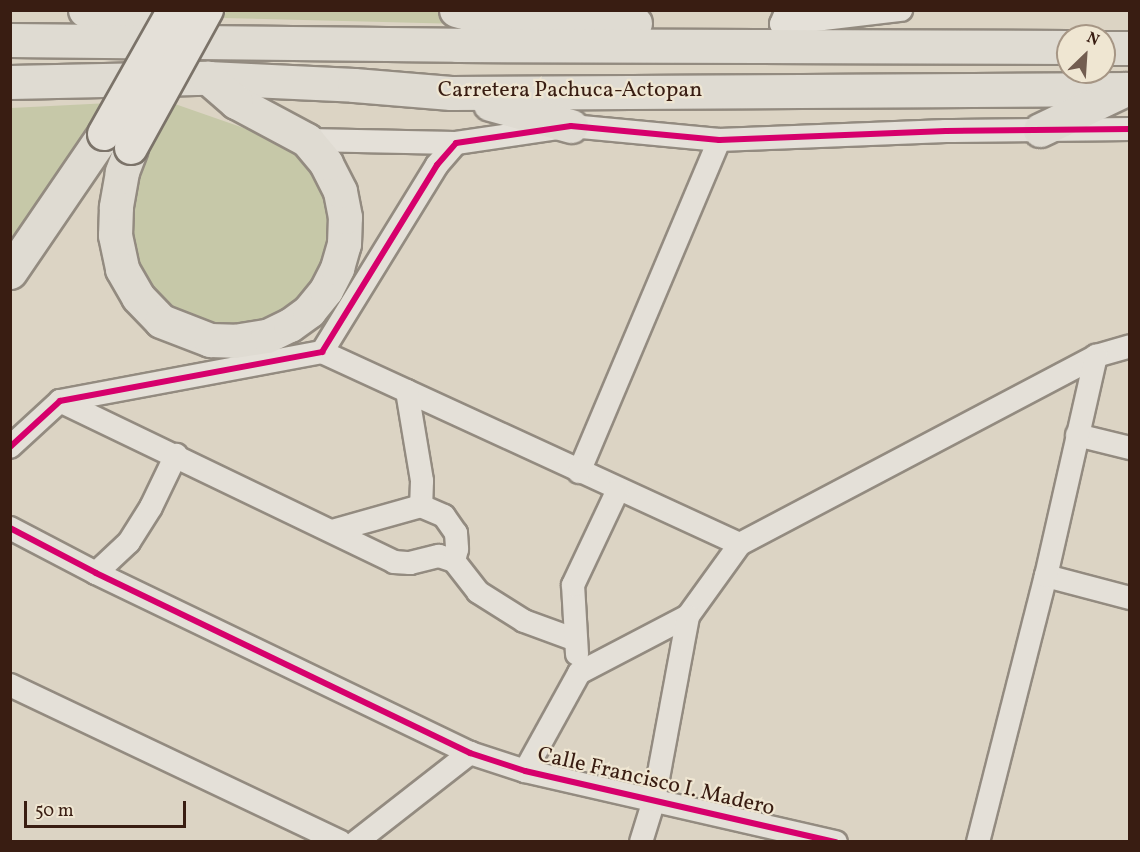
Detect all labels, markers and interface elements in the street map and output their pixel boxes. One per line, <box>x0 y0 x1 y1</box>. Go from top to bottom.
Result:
north arrow <box>1056 24 1116 84</box>
text: N <box>1083 27 1103 52</box>
street label: Carretera Pachuca-Actopan <box>438 78 702 104</box>
street label: Calle Francisco I. Madero <box>535 742 777 822</box>
scale bar <box>27 789 189 827</box>
text: 50 m <box>35 799 74 824</box>

